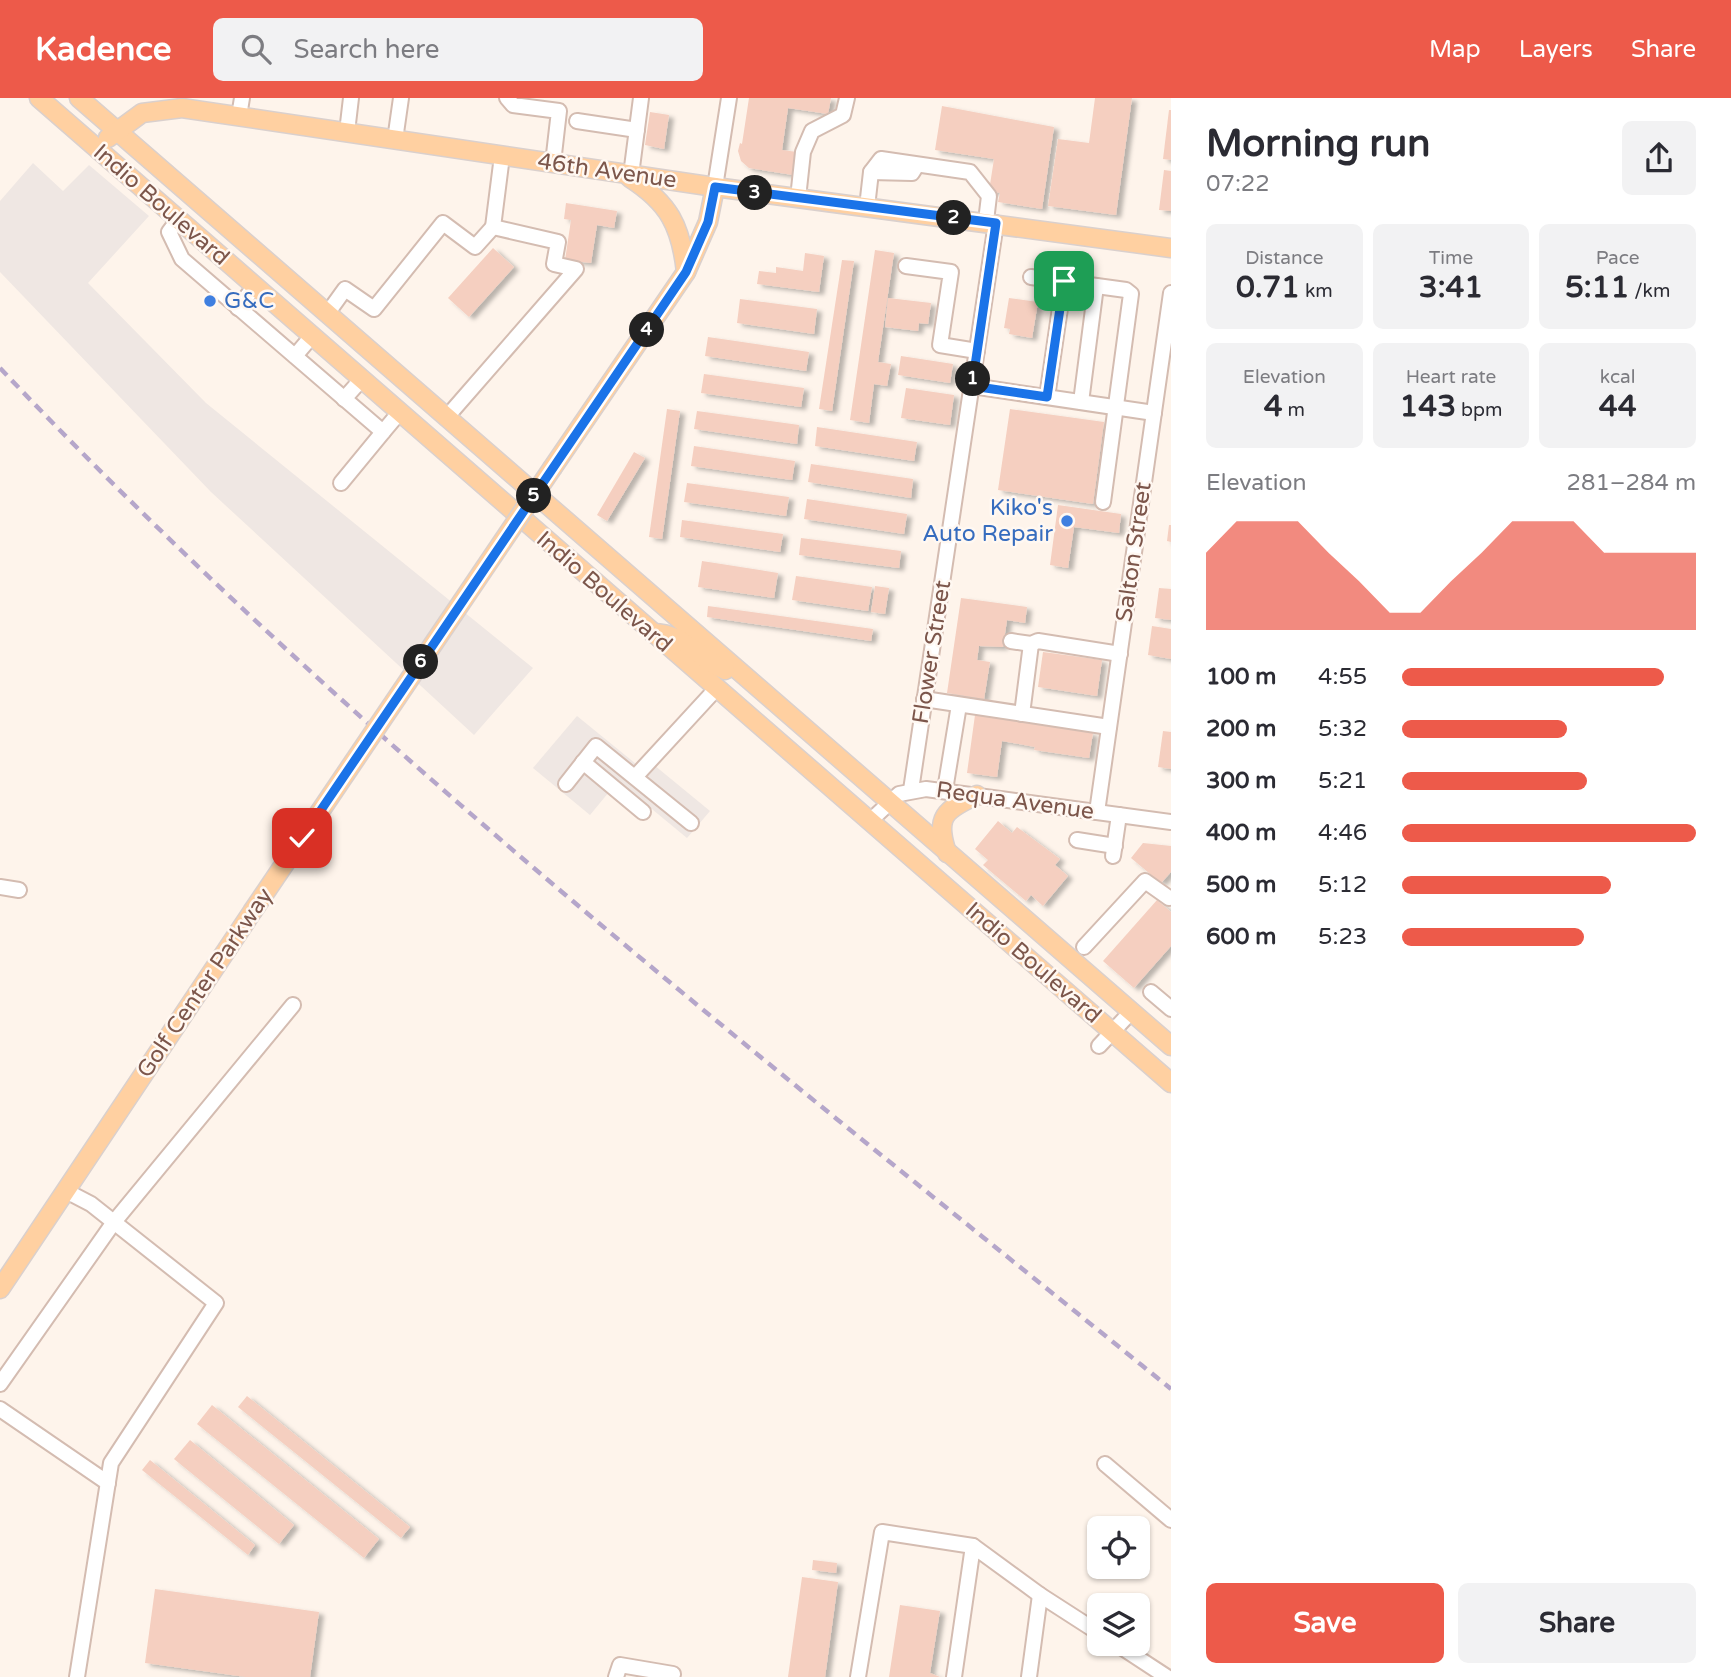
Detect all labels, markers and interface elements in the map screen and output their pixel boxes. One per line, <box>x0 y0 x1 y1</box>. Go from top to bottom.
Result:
search box <box>213 18 703 81</box>
text: Kadence <box>35 30 171 69</box>
icon: search <box>237 30 275 68</box>
text: Search here <box>293 34 440 65</box>
text: Map <box>1429 35 1481 64</box>
text: Layers <box>1519 35 1593 64</box>
text: Share <box>1631 35 1696 64</box>
text: Morning run <box>1206 121 1430 167</box>
button: share <box>1622 121 1696 195</box>
street label: Indio Boulevard <box>87 138 235 272</box>
street label: 46th Avenue <box>536 147 678 195</box>
text: 07:22 <box>1206 170 1270 198</box>
pin: 3 <box>738 176 772 210</box>
text: 3 <box>749 181 760 203</box>
pin: 2 <box>936 200 972 236</box>
text: 2 <box>948 206 959 228</box>
text: Distance <box>1245 247 1323 269</box>
text: Time <box>1429 247 1473 269</box>
text: Pace <box>1596 247 1640 269</box>
pin <box>1034 251 1094 311</box>
icon: arrive <box>1045 262 1083 300</box>
text: 0.71 <box>1236 269 1300 306</box>
text: 3:41 <box>1419 269 1483 306</box>
text: 5:11 <box>1565 269 1629 306</box>
text: km <box>1300 280 1333 302</box>
text: /km <box>1629 280 1670 302</box>
place label: G&C <box>224 287 274 315</box>
marker: G&C <box>202 293 218 309</box>
pin: 4 <box>630 313 664 348</box>
text: 4 <box>641 318 652 340</box>
pin: 1 <box>956 362 990 396</box>
text: Elevation <box>1243 366 1326 388</box>
text: Heart rate <box>1406 366 1496 388</box>
text: kcal <box>1600 366 1636 388</box>
text: 1 <box>967 367 978 389</box>
text: 4 <box>1264 388 1283 425</box>
text: 143 <box>1400 388 1456 425</box>
text: 44 <box>1599 388 1637 425</box>
text: m <box>1283 399 1305 421</box>
text: bpm <box>1456 399 1502 421</box>
text: Elevation <box>1206 469 1307 497</box>
text: 281–284 m <box>1567 469 1696 497</box>
pin: 5 <box>516 478 552 514</box>
street label: Salton Street <box>1110 480 1158 624</box>
text: 5 <box>528 484 539 506</box>
place label: Kiko's Auto Repair <box>922 494 1053 548</box>
marker: Kiko's Auto Repair <box>1059 513 1075 529</box>
street label: Indio Boulevard <box>530 525 678 659</box>
street label: Flower Street <box>907 578 957 726</box>
pin: 6 <box>404 644 438 680</box>
text: 6 <box>415 650 426 672</box>
text: 100 m <box>1206 663 1276 691</box>
text: 4:55 <box>1318 663 1367 691</box>
text: 200 m <box>1206 715 1276 743</box>
text: 5:32 <box>1318 715 1367 743</box>
text: 300 m <box>1206 767 1276 795</box>
text: 5:21 <box>1318 767 1367 795</box>
street label: Requa Avenue <box>934 776 1096 826</box>
pin <box>272 808 332 868</box>
icon: check <box>283 819 321 857</box>
text: 400 m <box>1206 819 1276 847</box>
text: 4:46 <box>1318 819 1367 847</box>
text: 500 m <box>1206 871 1276 899</box>
text: 5:12 <box>1318 871 1367 899</box>
street label: Golf Center Parkway <box>131 883 279 1083</box>
street label: Indio Boulevard <box>959 896 1107 1030</box>
text: 600 m <box>1206 923 1276 951</box>
text: 5:23 <box>1318 923 1367 951</box>
map controls <box>1087 1516 1150 1656</box>
button: locate <box>1087 1516 1150 1579</box>
button: Save <box>1206 1583 1444 1663</box>
button: Share <box>1458 1583 1696 1663</box>
button: layers <box>1087 1593 1150 1656</box>

